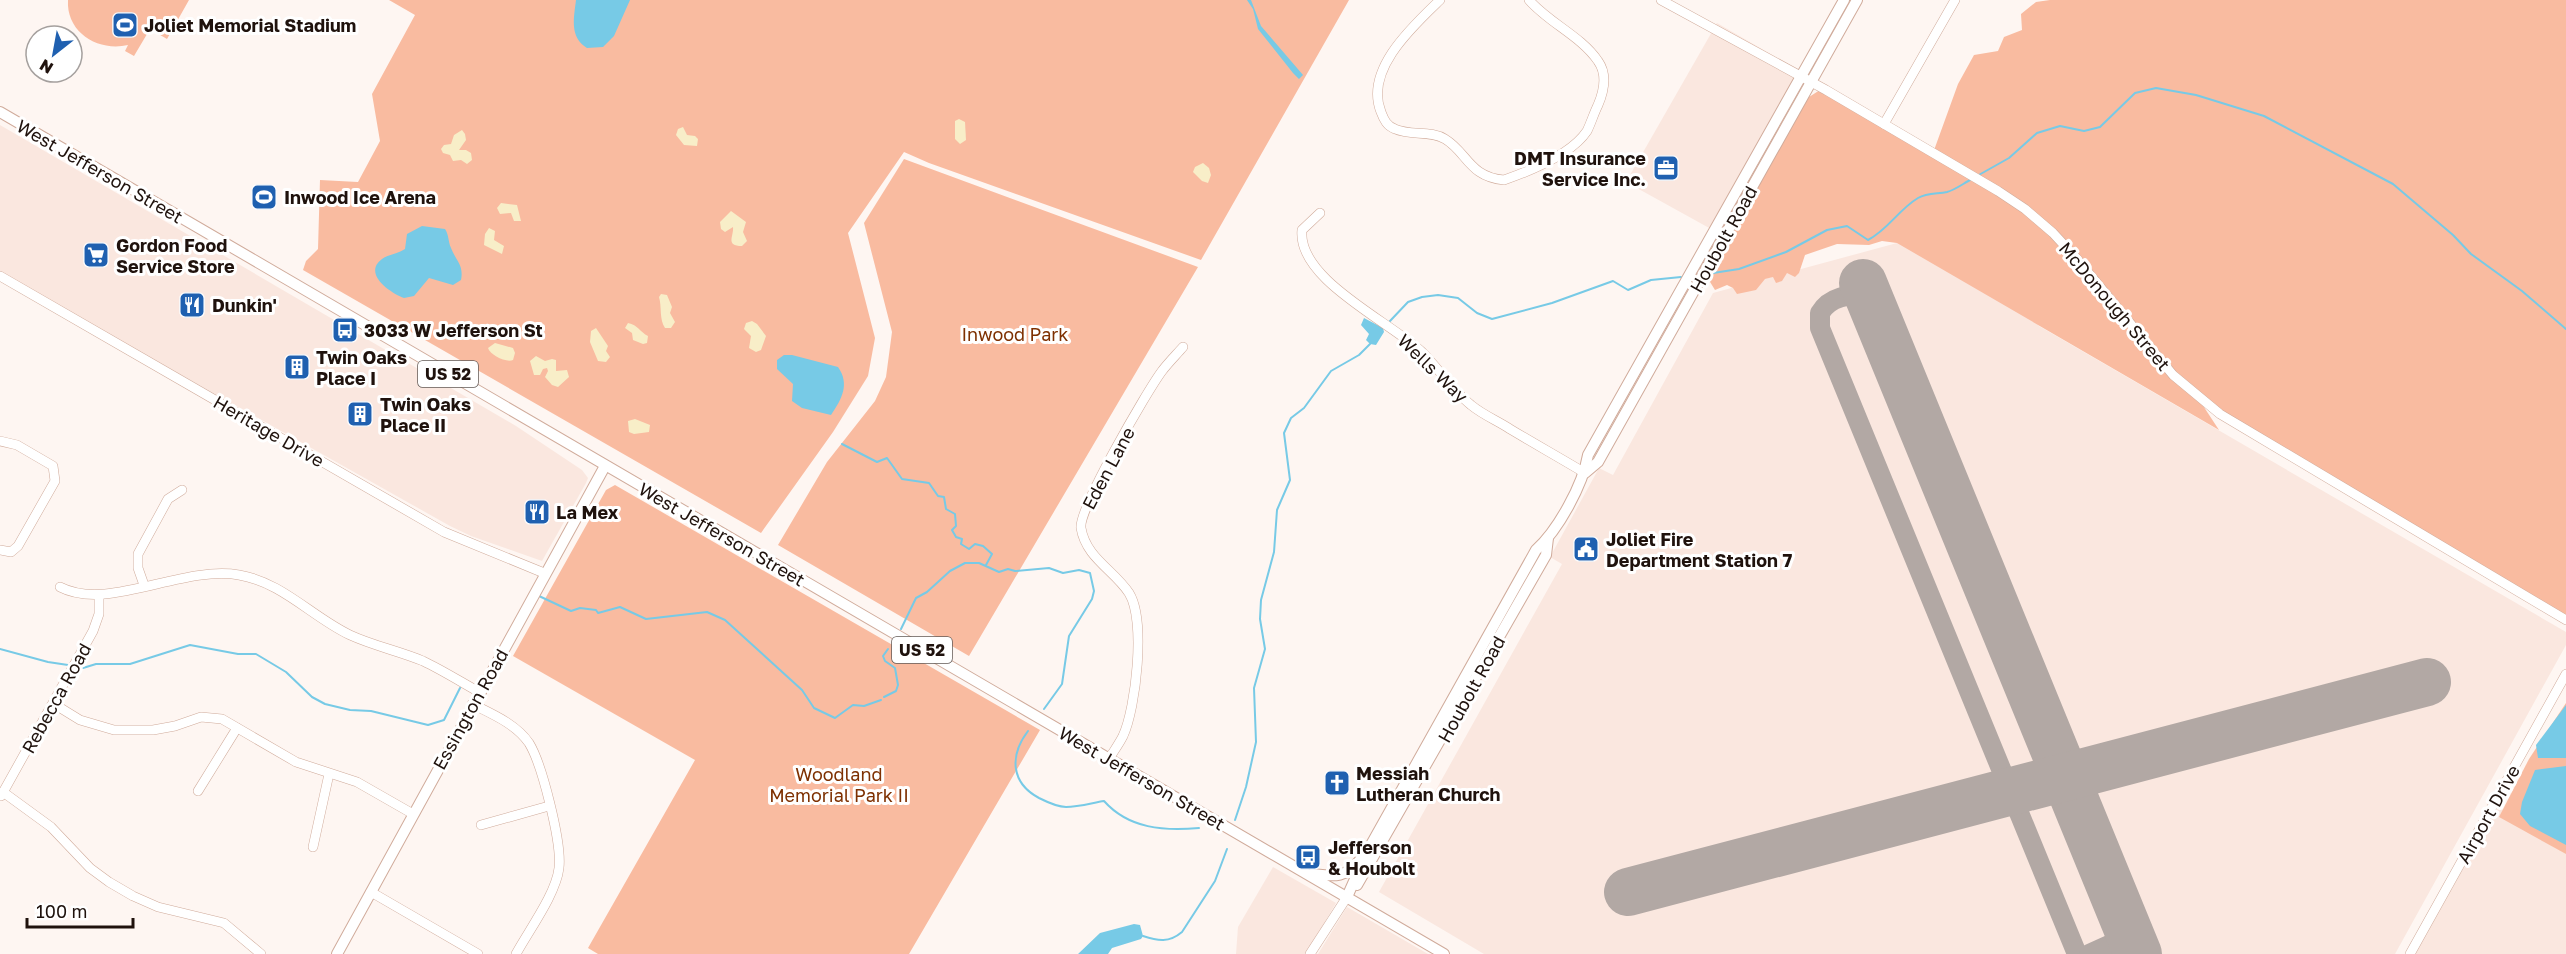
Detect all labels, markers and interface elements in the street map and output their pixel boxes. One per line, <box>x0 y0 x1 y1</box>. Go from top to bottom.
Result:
sports icon: Joliet Memorial Stadium <box>110 10 140 40</box>
place label: Joliet Memorial Stadium <box>144 14 356 36</box>
north arrow <box>24 24 84 84</box>
text: N <box>36 55 57 79</box>
street label: West Jefferson Street <box>13 114 187 228</box>
place label: DMT Insurance Service Inc. <box>1514 147 1646 190</box>
office icon: DMT Insurance Service Inc. <box>1651 153 1681 183</box>
sports icon: Inwood Ice Arena <box>249 182 279 212</box>
street label: Houbolt Road <box>1685 182 1761 296</box>
place label: Inwood Ice Arena <box>284 186 436 208</box>
place label: Gordon Food Service Store <box>116 234 235 277</box>
street label: McDonough Street <box>2055 237 2175 375</box>
supermarket icon: Gordon Food Service Store <box>81 240 111 270</box>
restaurant icon: Dunkin' <box>177 290 207 320</box>
place label: Dunkin' <box>212 294 277 316</box>
bus stop icon: 3033 W Jefferson St <box>330 315 360 345</box>
place label: 3033 W Jefferson St <box>364 319 543 341</box>
park label: Inwood Park <box>961 323 1069 345</box>
street label: Wells Way <box>1393 329 1473 407</box>
place label: Twin Oaks Place I <box>316 346 407 389</box>
building icon: Twin Oaks Place I <box>282 352 312 382</box>
road number: US 52 <box>418 361 478 387</box>
street label: Heritage Drive <box>210 390 328 472</box>
place label: Twin Oaks Place II <box>380 393 471 436</box>
building icon: Twin Oaks Place II <box>345 399 375 429</box>
street label: Eden Lane <box>1077 423 1139 513</box>
street label: West Jefferson Street <box>635 477 809 591</box>
restaurant icon: La Mex <box>522 497 552 527</box>
place label: La Mex <box>556 501 619 523</box>
place label: Joliet Fire Department Station 7 <box>1606 528 1792 571</box>
public building icon: Joliet Fire Department Station 7 <box>1571 534 1601 564</box>
street label: Houbolt Road <box>1433 632 1509 746</box>
road number: US 52 <box>892 637 952 663</box>
street label: Rebecca Road <box>17 639 95 757</box>
street label: Essington Road <box>428 645 512 773</box>
street label: West Jefferson Street <box>1055 721 1229 835</box>
street label: Airport Drive <box>2452 761 2524 867</box>
place label: Messiah Lutheran Church <box>1356 762 1501 805</box>
park label: Woodland Memorial Park II <box>769 763 909 806</box>
church icon: Messiah Lutheran Church <box>1322 768 1352 798</box>
place label: Jefferson & Houbolt <box>1328 836 1415 879</box>
bus stop icon: Jefferson & Houbolt <box>1293 842 1323 872</box>
scale bar <box>27 891 134 929</box>
text: 100 m <box>36 900 87 922</box>

